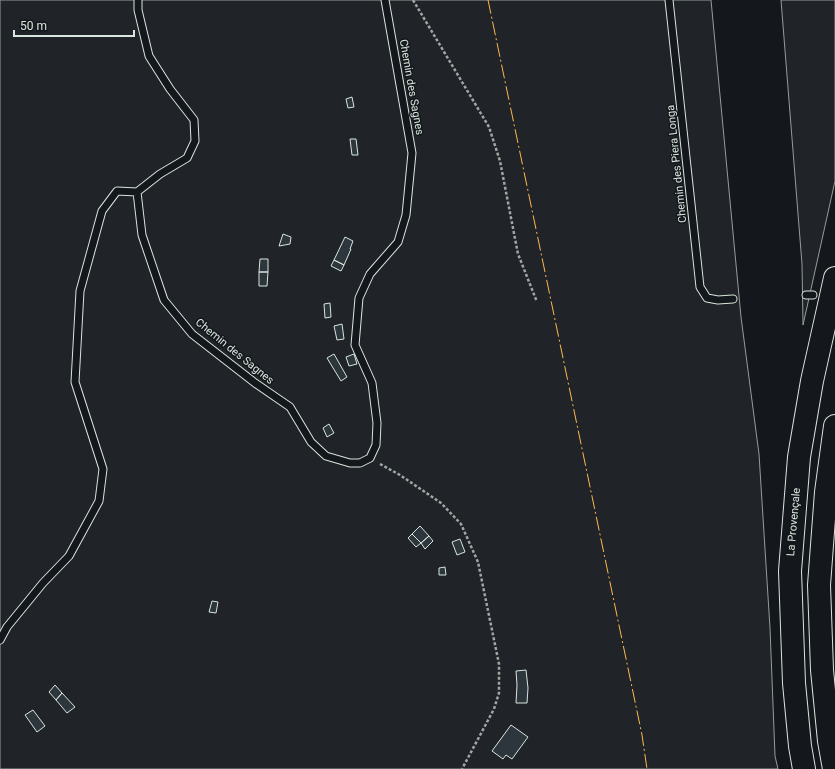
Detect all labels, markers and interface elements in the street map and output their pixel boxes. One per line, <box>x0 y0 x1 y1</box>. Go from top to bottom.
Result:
scale bar <box>14 12 134 38</box>
text: 50 m <box>20 19 47 33</box>
street label: Chemin des Sagnes <box>397 38 426 136</box>
street label: Chemin des Piera Longa <box>664 104 689 224</box>
street label: Chemin des Sagnes <box>193 316 277 387</box>
street label: La Provençale <box>784 487 803 557</box>

